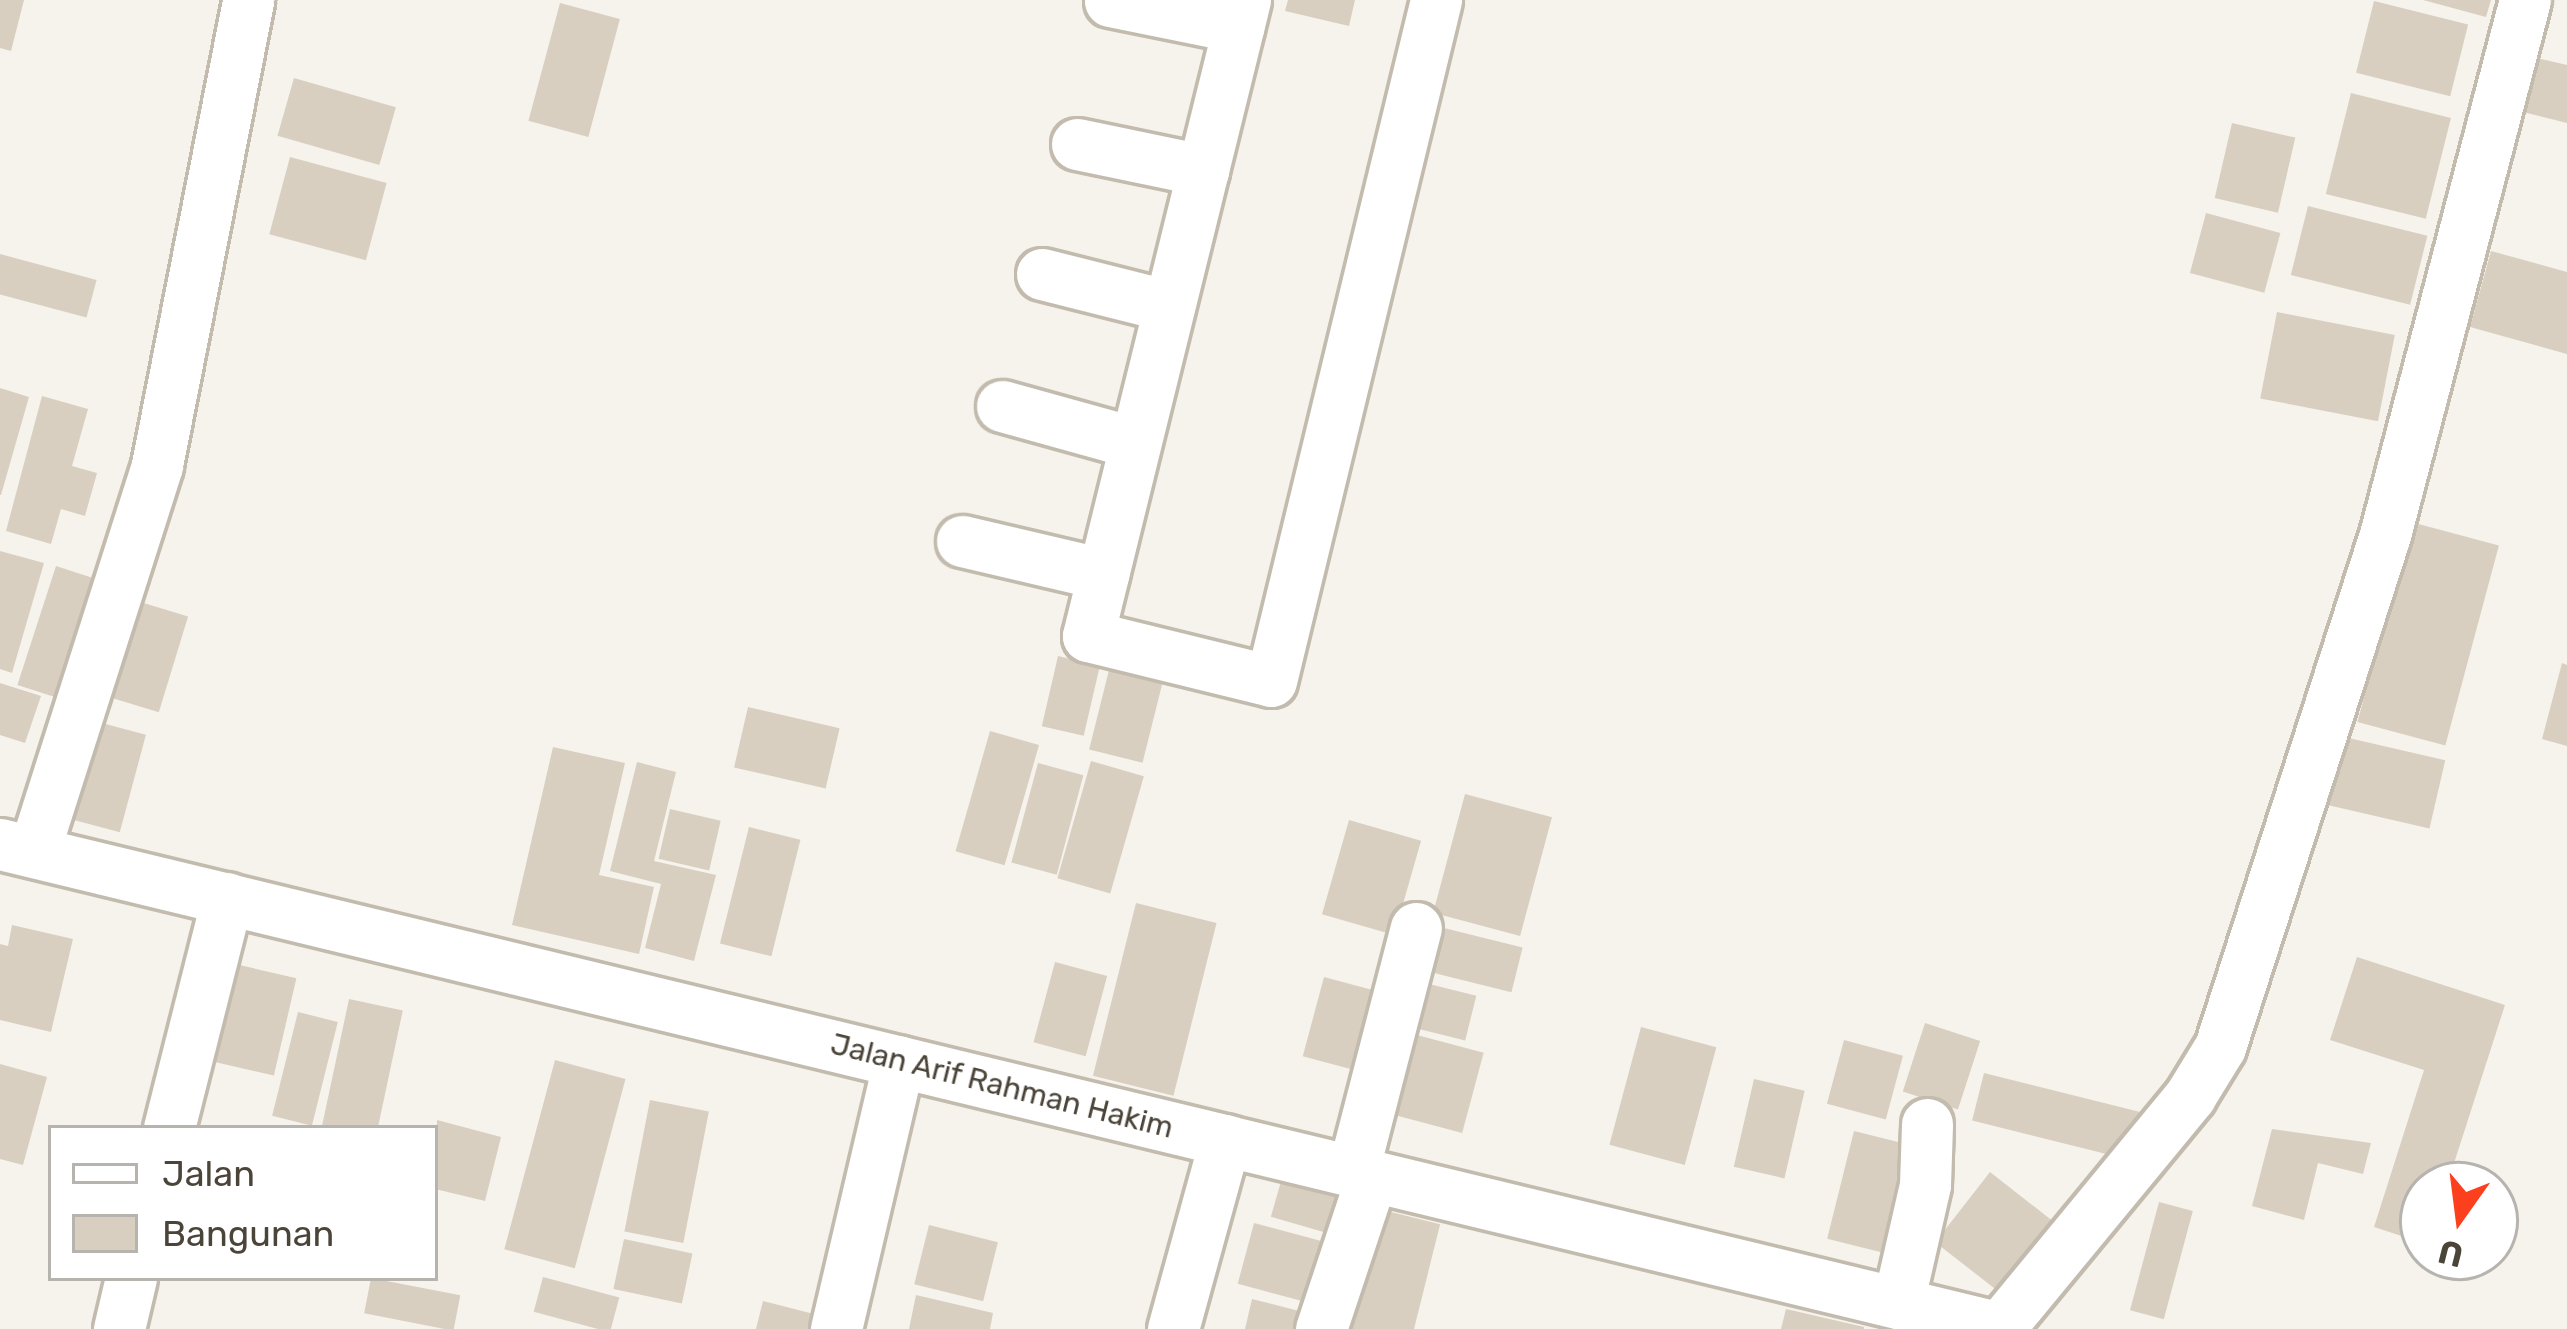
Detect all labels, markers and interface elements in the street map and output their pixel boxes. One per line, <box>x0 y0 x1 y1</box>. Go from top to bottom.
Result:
street label: Jalan Arif Rahman Hakim <box>826 1026 1178 1146</box>
legend <box>48 1125 438 1281</box>
text: Jalan <box>162 1152 255 1195</box>
north arrow <box>2399 1161 2519 1281</box>
text: Bangunan <box>162 1212 334 1255</box>
text: U <box>2435 1232 2467 1275</box>

